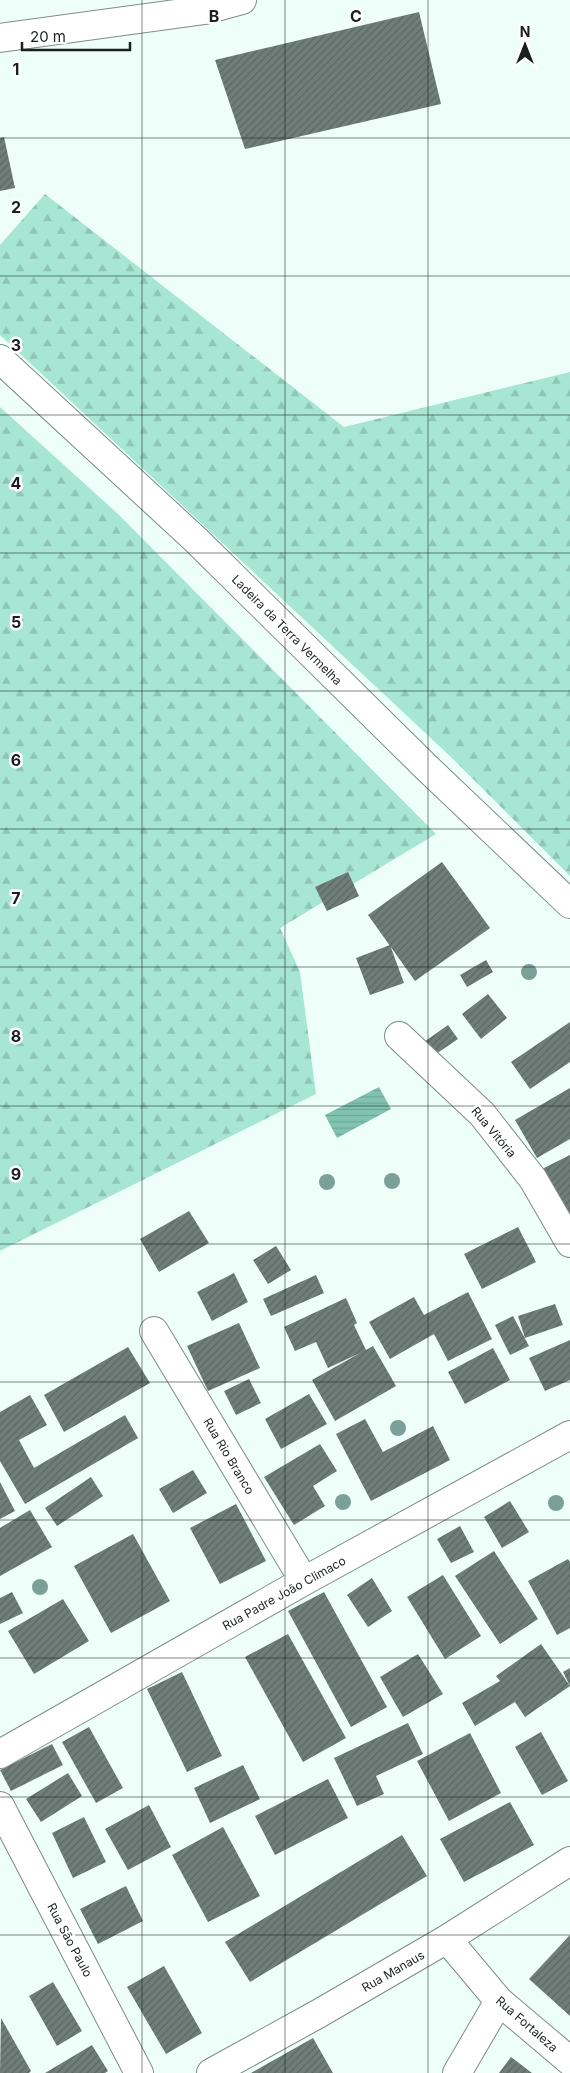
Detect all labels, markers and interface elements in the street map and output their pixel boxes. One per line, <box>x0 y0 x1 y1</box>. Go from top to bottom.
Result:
text: B <box>209 6 219 26</box>
text: C <box>350 6 362 26</box>
scale bar <box>22 20 130 52</box>
north arrow <box>500 20 550 70</box>
text: N <box>520 23 530 40</box>
text: 20 m <box>30 27 66 46</box>
text: 1 <box>13 59 19 79</box>
text: 2 <box>11 197 21 217</box>
text: 3 <box>11 335 21 355</box>
text: 4 <box>11 473 22 493</box>
street label: Ladeira da Terra Vermelha <box>229 572 345 688</box>
text: 5 <box>11 612 21 632</box>
text: 6 <box>11 750 21 770</box>
text: 7 <box>11 888 21 908</box>
text: 8 <box>11 1026 21 1046</box>
street label: Rua Vitória <box>468 1104 520 1160</box>
text: 9 <box>11 1164 21 1184</box>
street label: Rua Rio Branco <box>200 1415 258 1497</box>
street label: Rua Padre João Climaco <box>220 1553 348 1633</box>
street label: Rua São Paulo <box>44 1900 96 1980</box>
street label: Rua Manaus <box>359 1947 427 1995</box>
street label: Rua Fortaleza <box>493 1993 561 2055</box>

